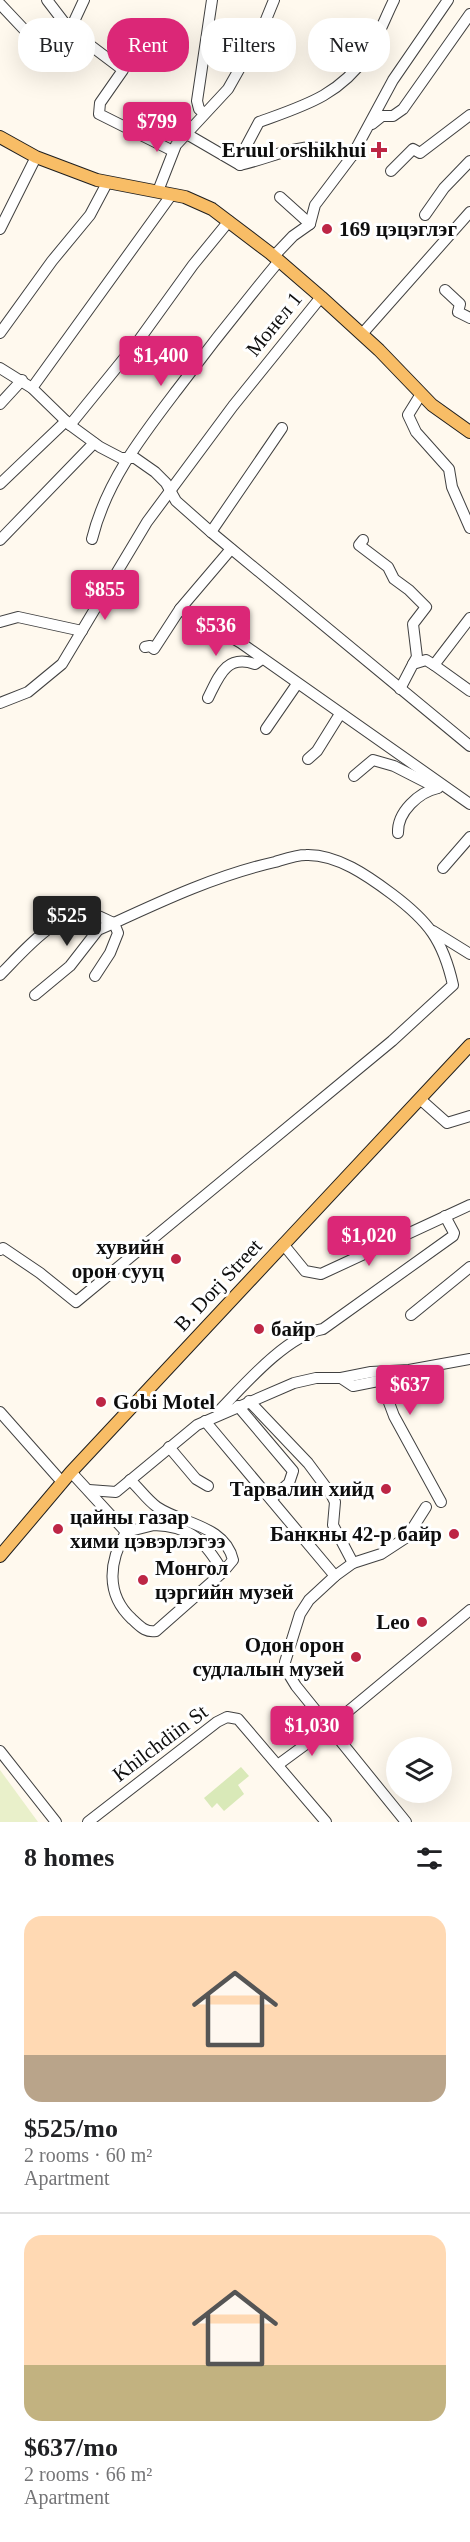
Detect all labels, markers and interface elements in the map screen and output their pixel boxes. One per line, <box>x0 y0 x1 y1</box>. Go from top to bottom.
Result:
chip: Buy <box>18 18 95 72</box>
chip: Rent <box>107 18 189 72</box>
chip: Filters <box>201 18 296 72</box>
chip: New <box>308 18 390 72</box>
pin: $799 <box>121 102 193 153</box>
text: $799 <box>137 110 177 132</box>
place label: Eruul orshikhui <box>222 138 366 162</box>
marker: Eruul orshikhui <box>370 141 388 159</box>
place label: 169 цэцэглэг <box>339 217 457 241</box>
marker: 169 цэцэглэг <box>320 222 334 236</box>
street label: Монел 1 <box>241 287 307 361</box>
pin: $1,400 <box>112 336 210 387</box>
text: $1,400 <box>134 344 189 366</box>
pin: $855 <box>69 570 141 621</box>
text: $855 <box>85 578 125 600</box>
pin: $536 <box>180 606 252 657</box>
text: $536 <box>196 614 236 636</box>
pin: $525 <box>31 896 103 947</box>
text: $525 <box>47 904 87 926</box>
pin: $1,020 <box>320 1216 418 1267</box>
text: $1,020 <box>342 1224 397 1246</box>
street label: B. Dorj Street <box>169 1234 267 1336</box>
place label: хувийн орон сууц <box>72 1235 164 1283</box>
marker: хувийн орон сууц <box>169 1252 183 1266</box>
place label: байр <box>271 1317 316 1341</box>
marker: байр <box>252 1322 266 1336</box>
pin: $637 <box>374 1365 446 1416</box>
text: $637 <box>390 1373 430 1395</box>
place label: Gobi Motel <box>113 1390 215 1414</box>
marker: Gobi Motel <box>94 1395 108 1409</box>
place label: Тарвалин хийд <box>230 1477 374 1501</box>
marker: Тарвалин хийд <box>379 1482 393 1496</box>
place label: цайны газар хими цэвэрлэгээ <box>70 1505 226 1553</box>
marker: цайны газар хими цэвэрлэгээ <box>51 1522 65 1536</box>
place label: Банкны 42-р байр <box>270 1522 442 1546</box>
marker: Банкны 42-р байр <box>447 1527 461 1541</box>
place label: Монгол цэргийн музей <box>155 1556 294 1604</box>
marker: Монгол цэргийн музей <box>136 1573 150 1587</box>
place label: Leo <box>376 1610 410 1634</box>
marker: Leo <box>415 1615 429 1629</box>
place label: Одон орон судлалын музей <box>192 1633 344 1681</box>
marker: Одон орон судлалын музей <box>349 1650 363 1664</box>
street label: Khilchdiin St <box>108 1699 212 1786</box>
pin: $1,030 <box>263 1706 361 1757</box>
text: $1,030 <box>285 1714 340 1736</box>
map controls <box>386 1737 452 1803</box>
button: layers <box>386 1737 452 1803</box>
icon: filters <box>413 1842 446 1875</box>
text: 8 homes <box>24 1843 114 1872</box>
icon: home <box>181 1955 289 2063</box>
text: $525/mo <box>24 2114 118 2143</box>
text: 2 rooms · 60 m² <box>24 2144 152 2166</box>
text: Apartment <box>24 2167 110 2189</box>
icon: home <box>181 2274 289 2382</box>
text: $637/mo <box>24 2433 118 2462</box>
text: 2 rooms · 66 m² <box>24 2463 152 2485</box>
text: Apartment <box>24 2486 110 2508</box>

